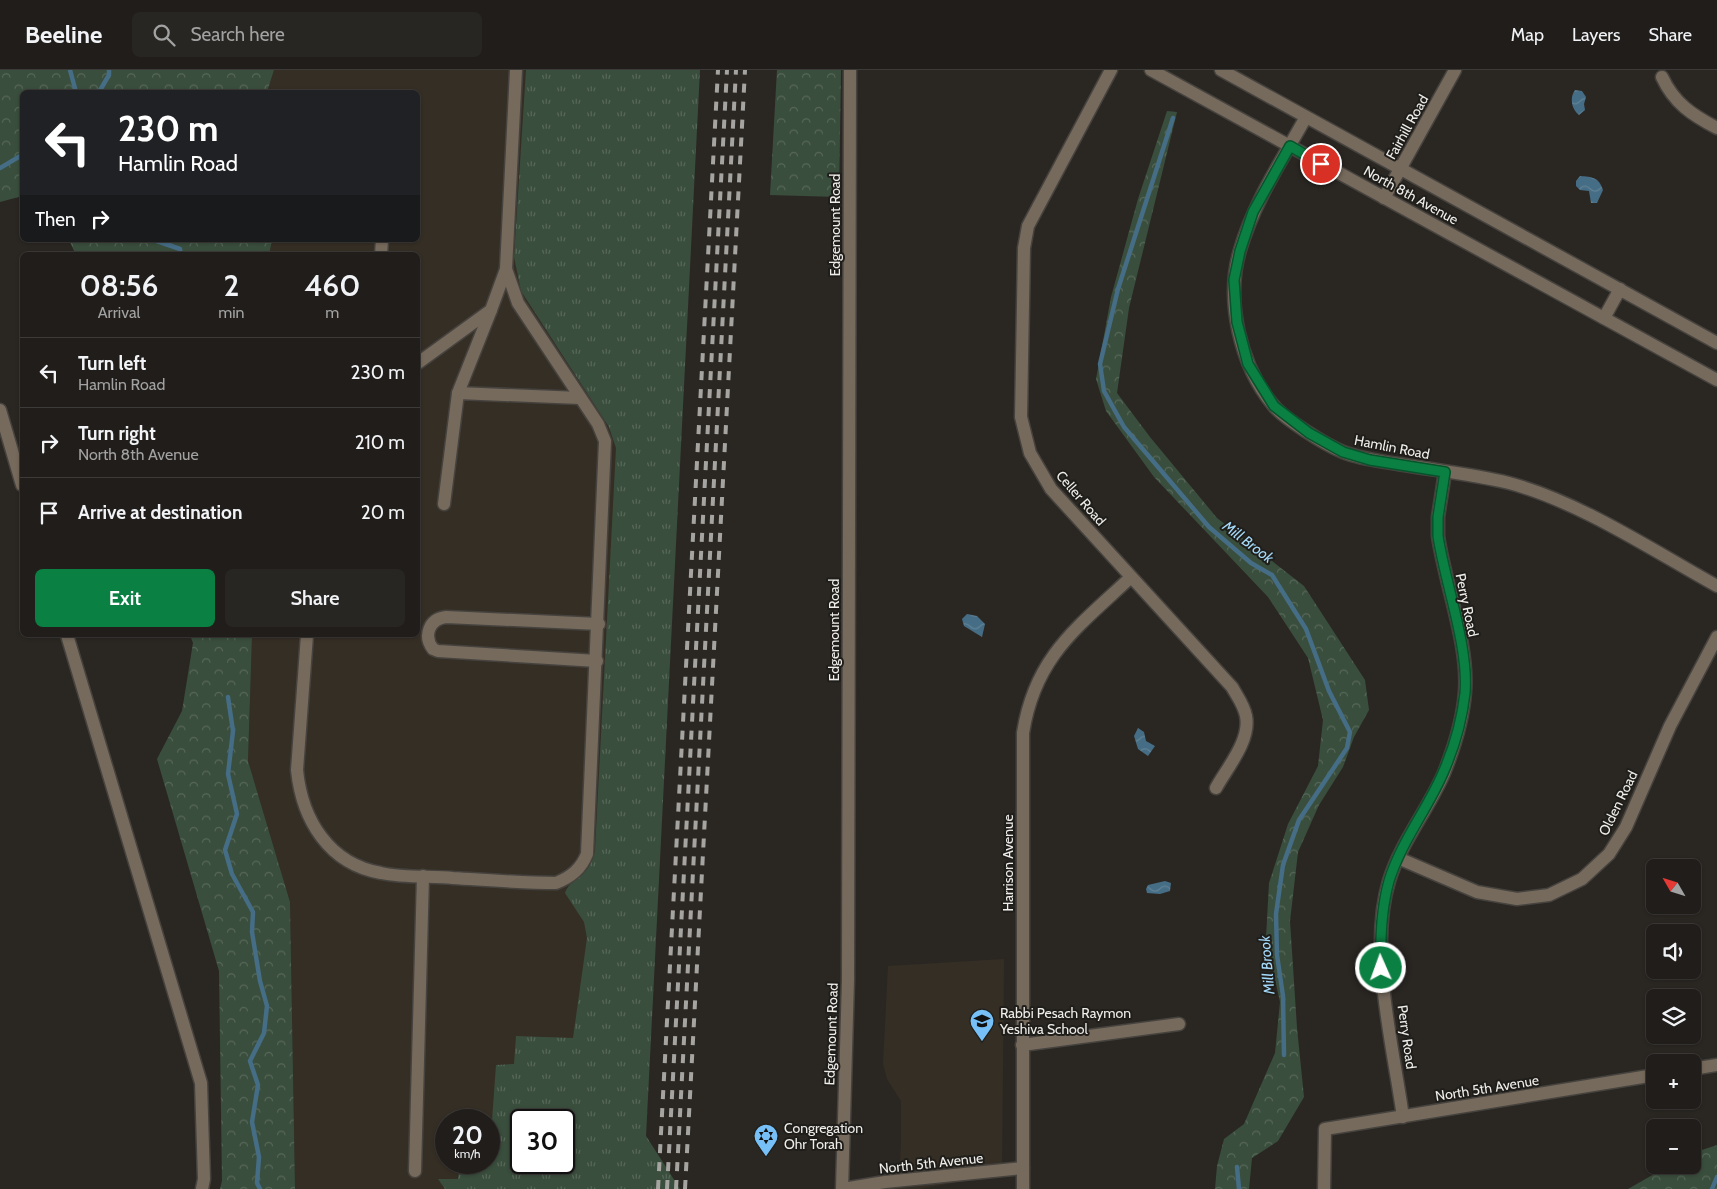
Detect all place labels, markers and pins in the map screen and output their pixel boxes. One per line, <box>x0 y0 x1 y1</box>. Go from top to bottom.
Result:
pin <box>1300 143 1342 185</box>
place label: Rabbi Pesach Raymon Yeshiva School <box>999 1004 1131 1038</box>
school or university icon: Rabbi Pesach Raymon Yeshiva School <box>969 1008 995 1042</box>
place label: Congregation Ohr Torah <box>784 1119 863 1153</box>
synagogue icon: Congregation Ohr Torah <box>753 1123 779 1157</box>

